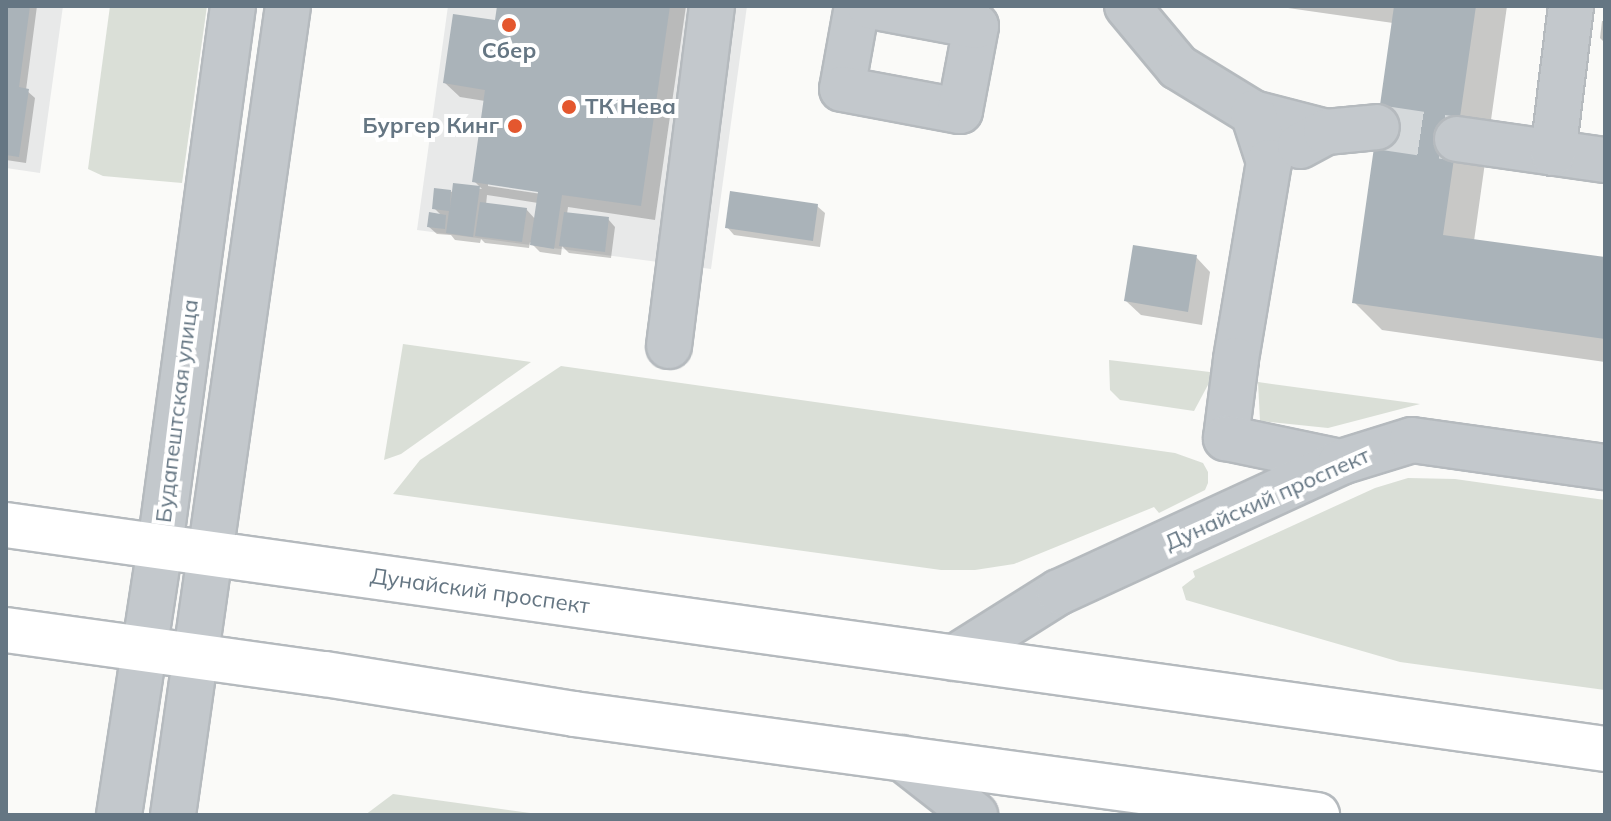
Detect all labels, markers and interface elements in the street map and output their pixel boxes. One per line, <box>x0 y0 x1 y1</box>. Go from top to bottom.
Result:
marker: Сбер <box>500 16 518 34</box>
place label: Сбер <box>482 38 536 64</box>
place label: ТК Нева <box>585 94 676 120</box>
marker: ТК Нева <box>560 98 578 116</box>
place label: Бургер Кинг <box>362 113 499 139</box>
marker: Бургер Кинг <box>506 117 524 135</box>
street label: Будапештская улица <box>150 298 204 524</box>
street label: Дунайский проспект <box>1161 442 1373 556</box>
street label: Дунайский проспект <box>369 563 591 619</box>

